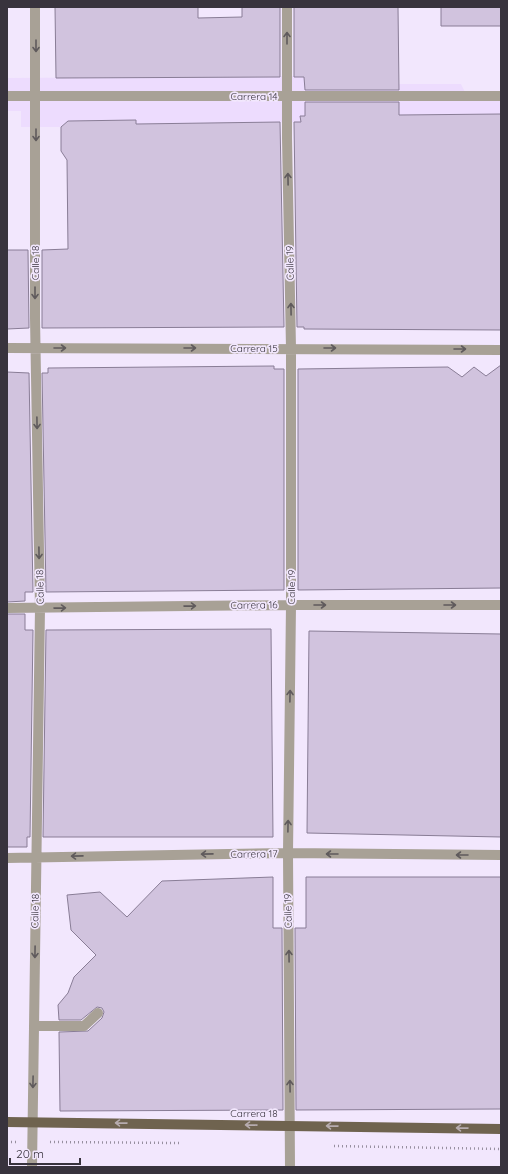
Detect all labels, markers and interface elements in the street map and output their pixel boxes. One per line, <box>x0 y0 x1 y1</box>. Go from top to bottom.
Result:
one-way arrow <box>283 32 291 45</box>
one-way arrow <box>32 39 40 52</box>
street label: Carrera 14 <box>230 90 278 103</box>
one-way arrow <box>32 128 40 141</box>
one-way arrow <box>284 173 291 186</box>
street label: Calle 19 <box>283 245 297 280</box>
street label: Calle 18 <box>29 246 42 280</box>
one-way arrow <box>31 286 39 299</box>
one-way arrow <box>287 303 295 316</box>
street label: Carrera 15 <box>230 342 278 355</box>
one-way arrow <box>183 344 196 352</box>
one-way arrow <box>323 344 336 352</box>
one-way arrow <box>53 345 66 352</box>
one-way arrow <box>453 345 466 353</box>
one-way arrow <box>33 416 41 429</box>
one-way arrow <box>35 546 43 559</box>
street label: Calle 19 <box>285 569 298 604</box>
street label: Calle 18 <box>33 570 47 604</box>
street label: Carrera 16 <box>230 598 278 612</box>
one-way arrow <box>313 601 326 609</box>
one-way arrow <box>443 601 456 609</box>
one-way arrow <box>183 602 196 610</box>
one-way arrow <box>53 604 66 612</box>
one-way arrow <box>286 690 294 703</box>
one-way arrow <box>284 820 292 833</box>
street label: Carrera 17 <box>230 847 278 861</box>
one-way arrow <box>326 850 339 858</box>
one-way arrow <box>201 851 214 858</box>
one-way arrow <box>456 851 469 859</box>
one-way arrow <box>71 853 84 860</box>
street label: Calle 19 <box>281 893 295 928</box>
street label: Calle 18 <box>28 894 42 928</box>
one-way arrow <box>31 945 39 958</box>
one-way arrow <box>285 950 293 963</box>
one-way arrow <box>29 1075 37 1088</box>
one-way arrow <box>286 1080 294 1093</box>
street label: Carrera 18 <box>230 1107 278 1120</box>
one-way arrow <box>115 1119 128 1127</box>
one-way arrow <box>245 1121 258 1129</box>
one-way arrow <box>326 1122 339 1130</box>
one-way arrow <box>456 1124 469 1132</box>
scale bar <box>10 1140 80 1166</box>
text: 20 m <box>16 1146 44 1161</box>

